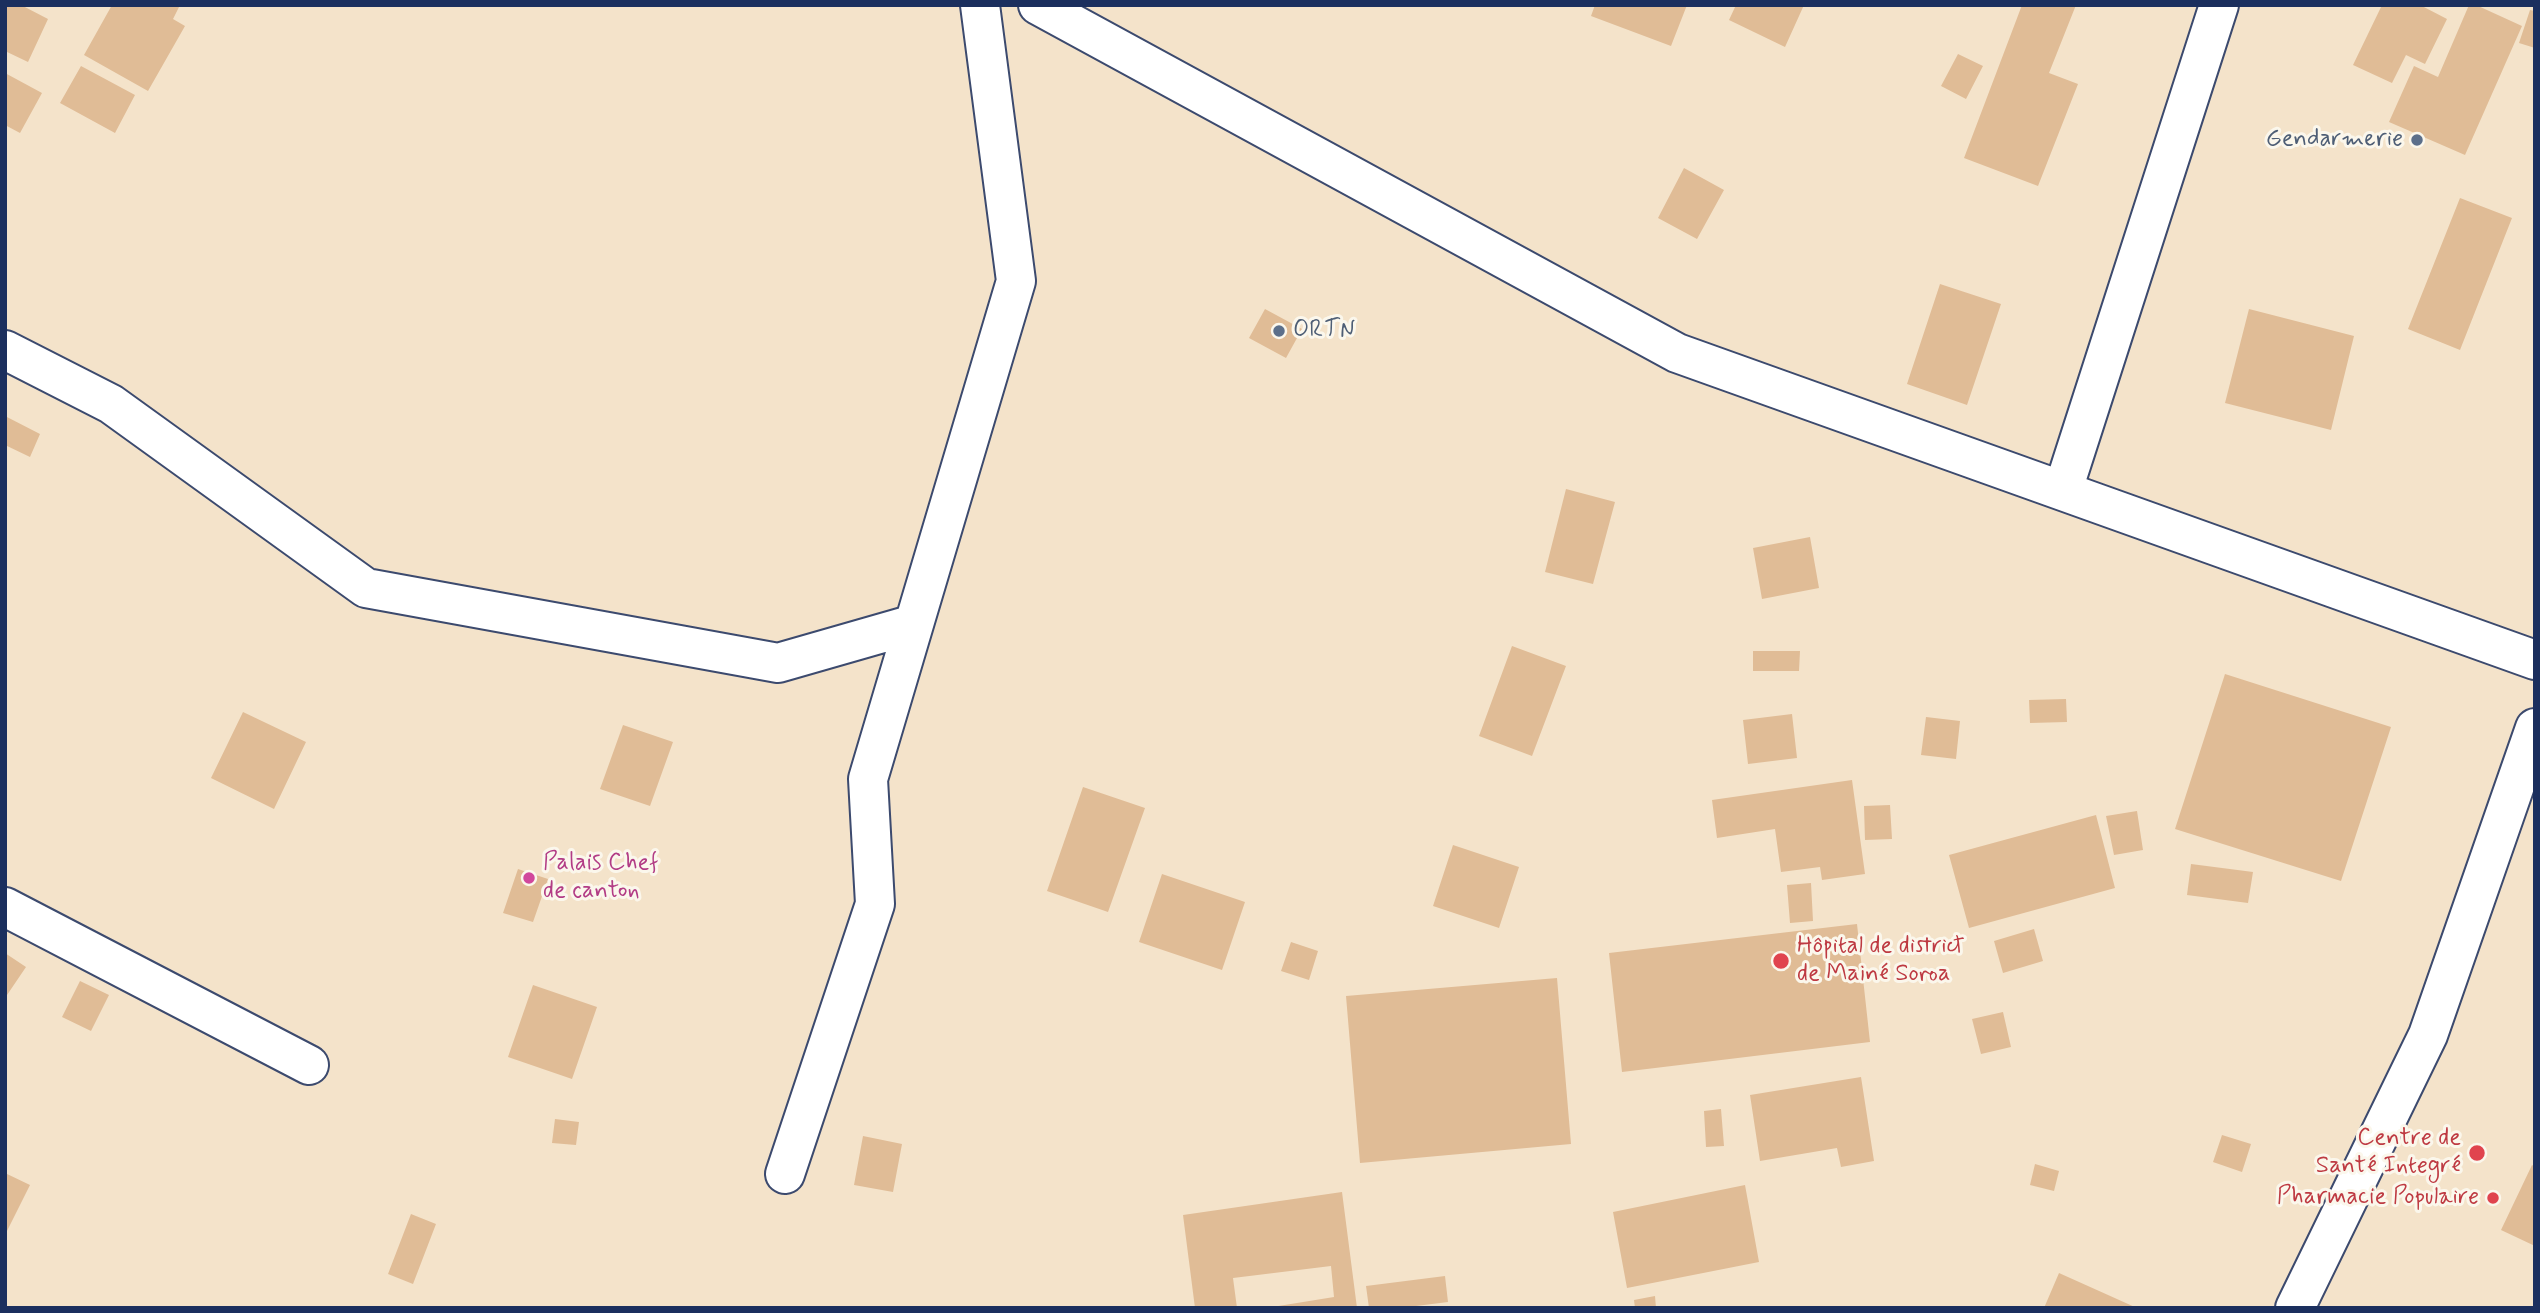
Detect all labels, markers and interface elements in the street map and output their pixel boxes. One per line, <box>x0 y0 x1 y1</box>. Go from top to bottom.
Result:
place label: Gendarmerie <box>2266 126 2403 154</box>
marker: Gendarmerie <box>2409 132 2425 148</box>
place label: ORTN <box>1293 317 1355 345</box>
marker: ORTN <box>1271 323 1287 339</box>
place label: Palais Chef de canton <box>543 850 659 906</box>
marker: Palais Chef de canton <box>521 870 537 886</box>
place label: Hôpital de district de Mainé Soroa <box>1797 933 1965 989</box>
marker: Hôpital de district de Mainé Soroa <box>1771 951 1791 971</box>
place label: Centre de Santé Integré <box>2316 1125 2461 1181</box>
marker: Centre de Santé Integré <box>2467 1143 2487 1163</box>
place label: Pharmacie Populaire <box>2277 1184 2479 1212</box>
marker: Pharmacie Populaire <box>2485 1190 2501 1206</box>

